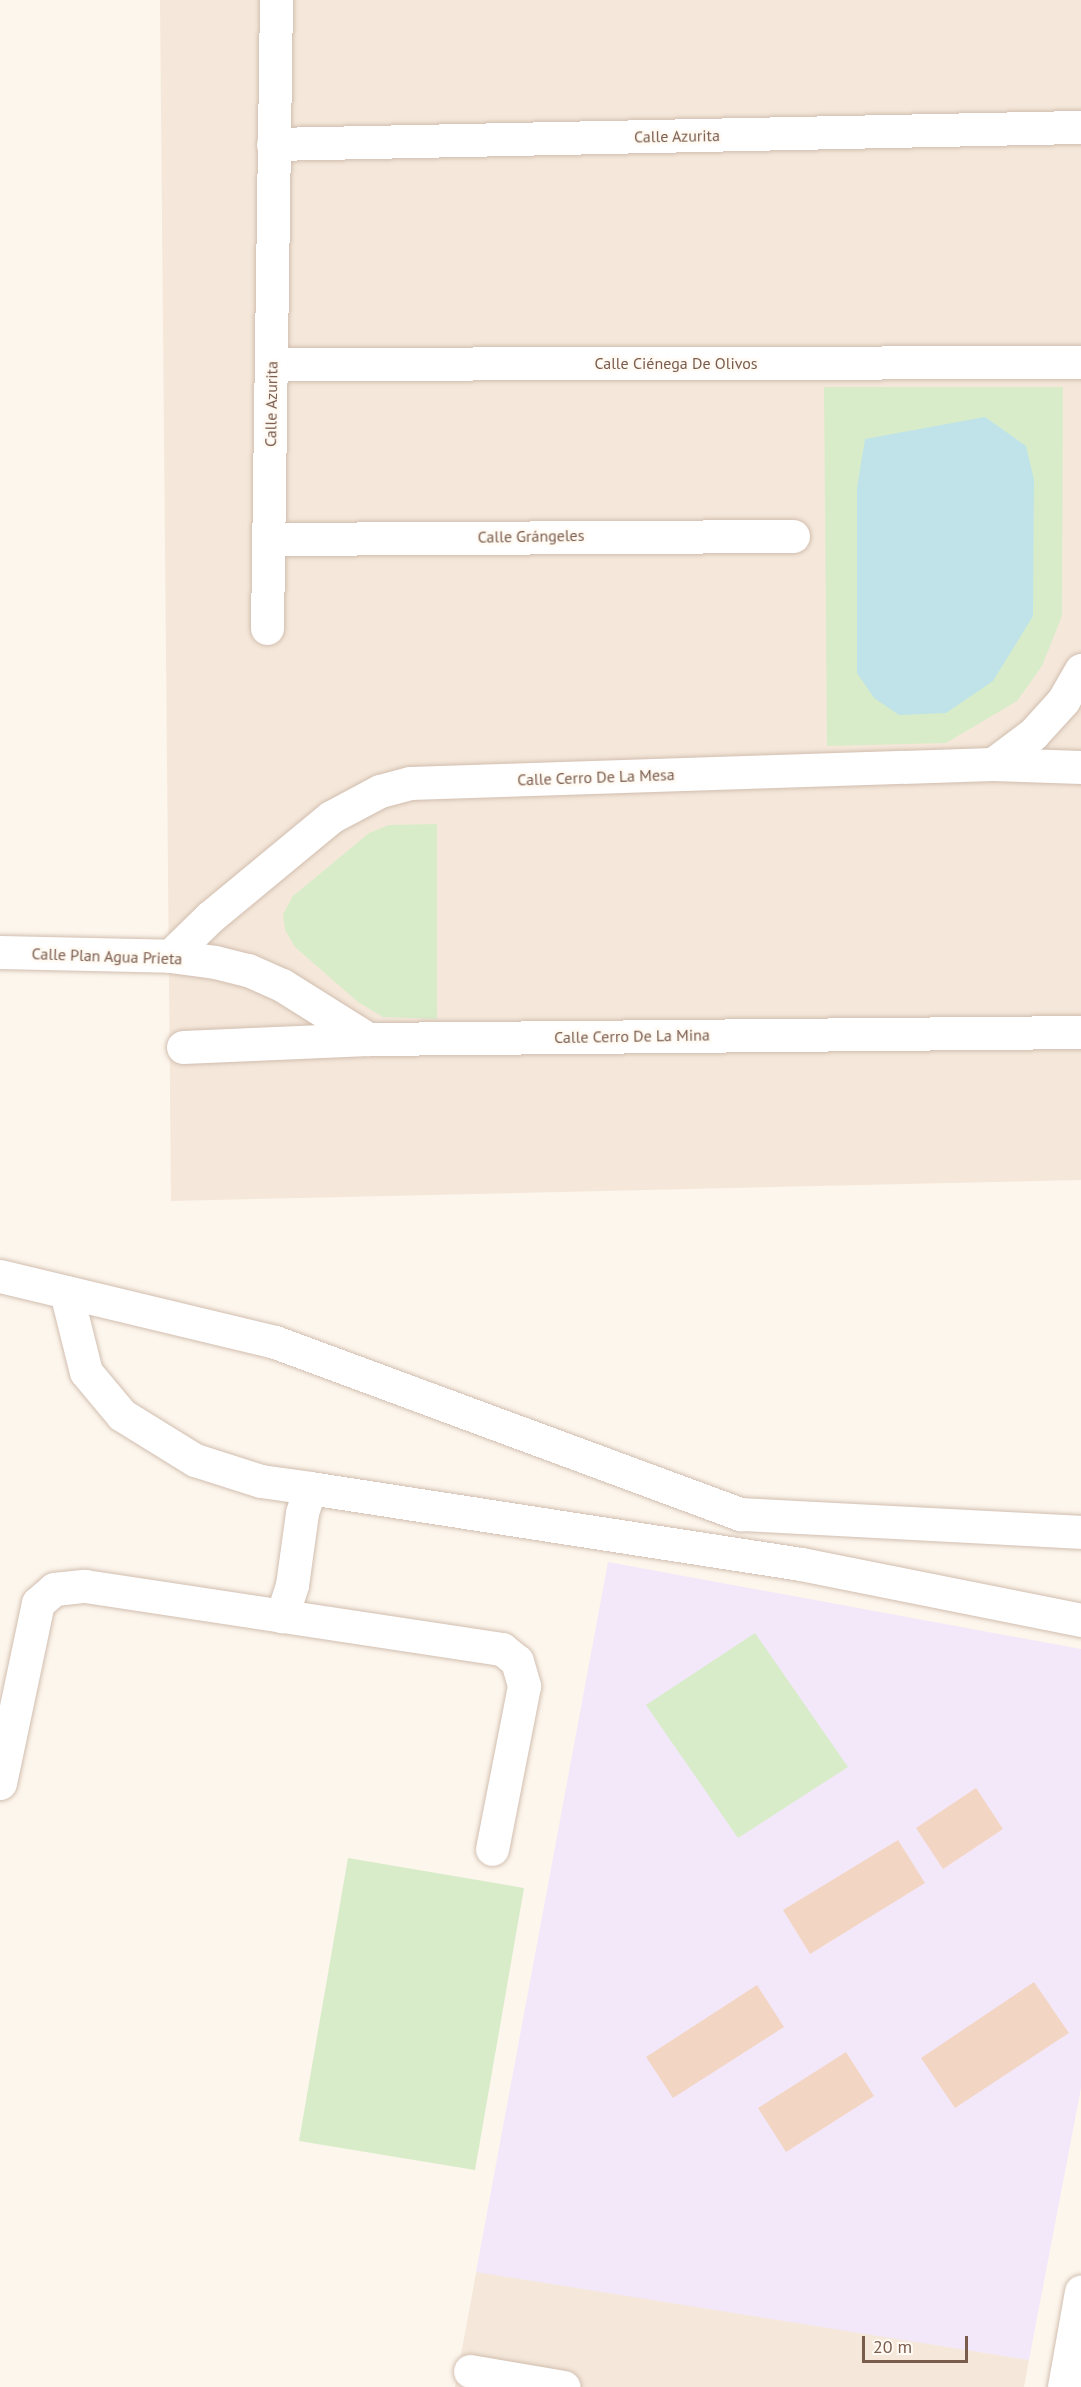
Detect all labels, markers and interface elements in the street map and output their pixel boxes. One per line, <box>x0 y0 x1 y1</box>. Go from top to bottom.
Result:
street label: Calle Azurita <box>634 126 720 146</box>
street label: Calle Ciénega De Olivos <box>594 353 758 373</box>
street label: Calle Azurita <box>261 361 281 447</box>
street label: Calle Grángeles <box>477 525 585 547</box>
street label: Calle Cerro De La Mesa <box>517 765 675 789</box>
street label: Calle Plan Agua Prieta <box>31 944 183 968</box>
street label: Calle Cerro De La Mina <box>554 1025 710 1047</box>
scale bar <box>865 2324 972 2362</box>
text: 20 m <box>873 2335 912 2358</box>

